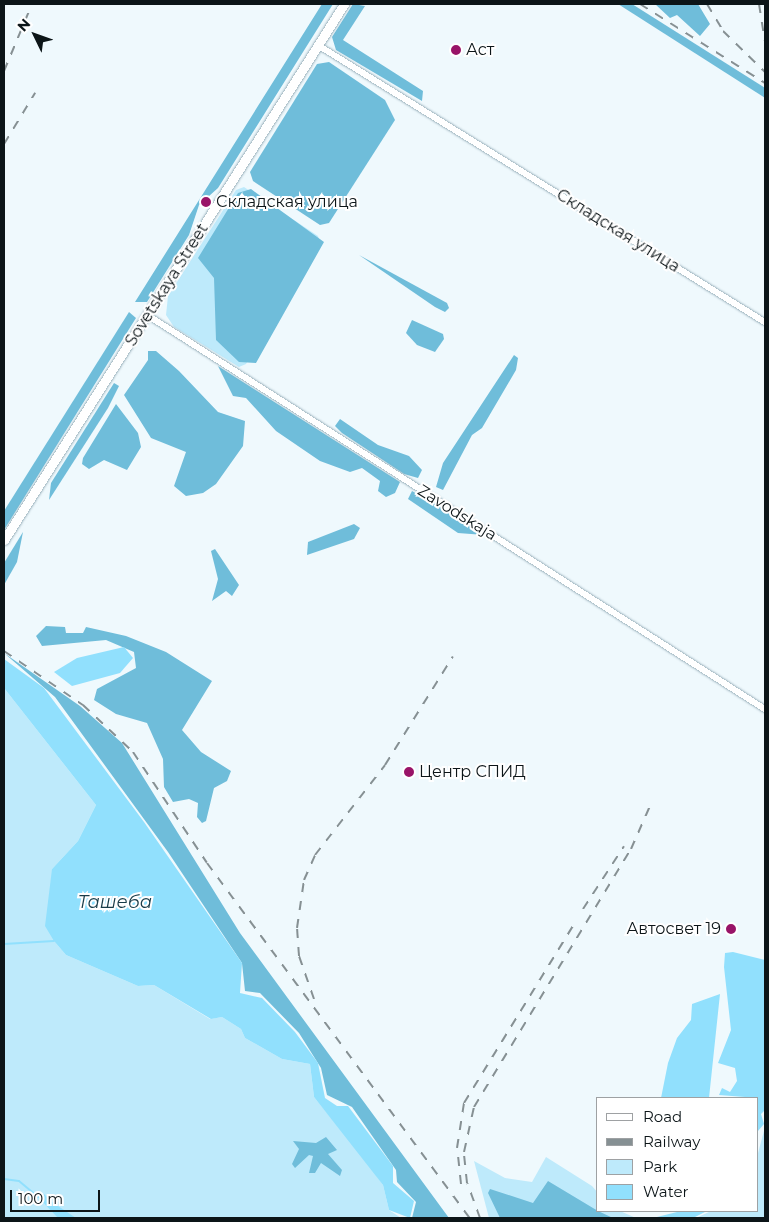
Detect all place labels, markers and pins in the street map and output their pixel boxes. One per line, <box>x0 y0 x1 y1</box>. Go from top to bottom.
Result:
place label: Аст <box>466 40 494 60</box>
marker: Аст <box>450 44 462 56</box>
place label: Складская улица <box>216 192 358 212</box>
marker: Складская улица <box>200 196 212 208</box>
place label: Центр СПИД <box>419 762 526 782</box>
marker: Центр СПИД <box>403 766 415 778</box>
place label: Автосвет 19 <box>626 919 721 939</box>
marker: Автосвет 19 <box>725 923 737 935</box>

